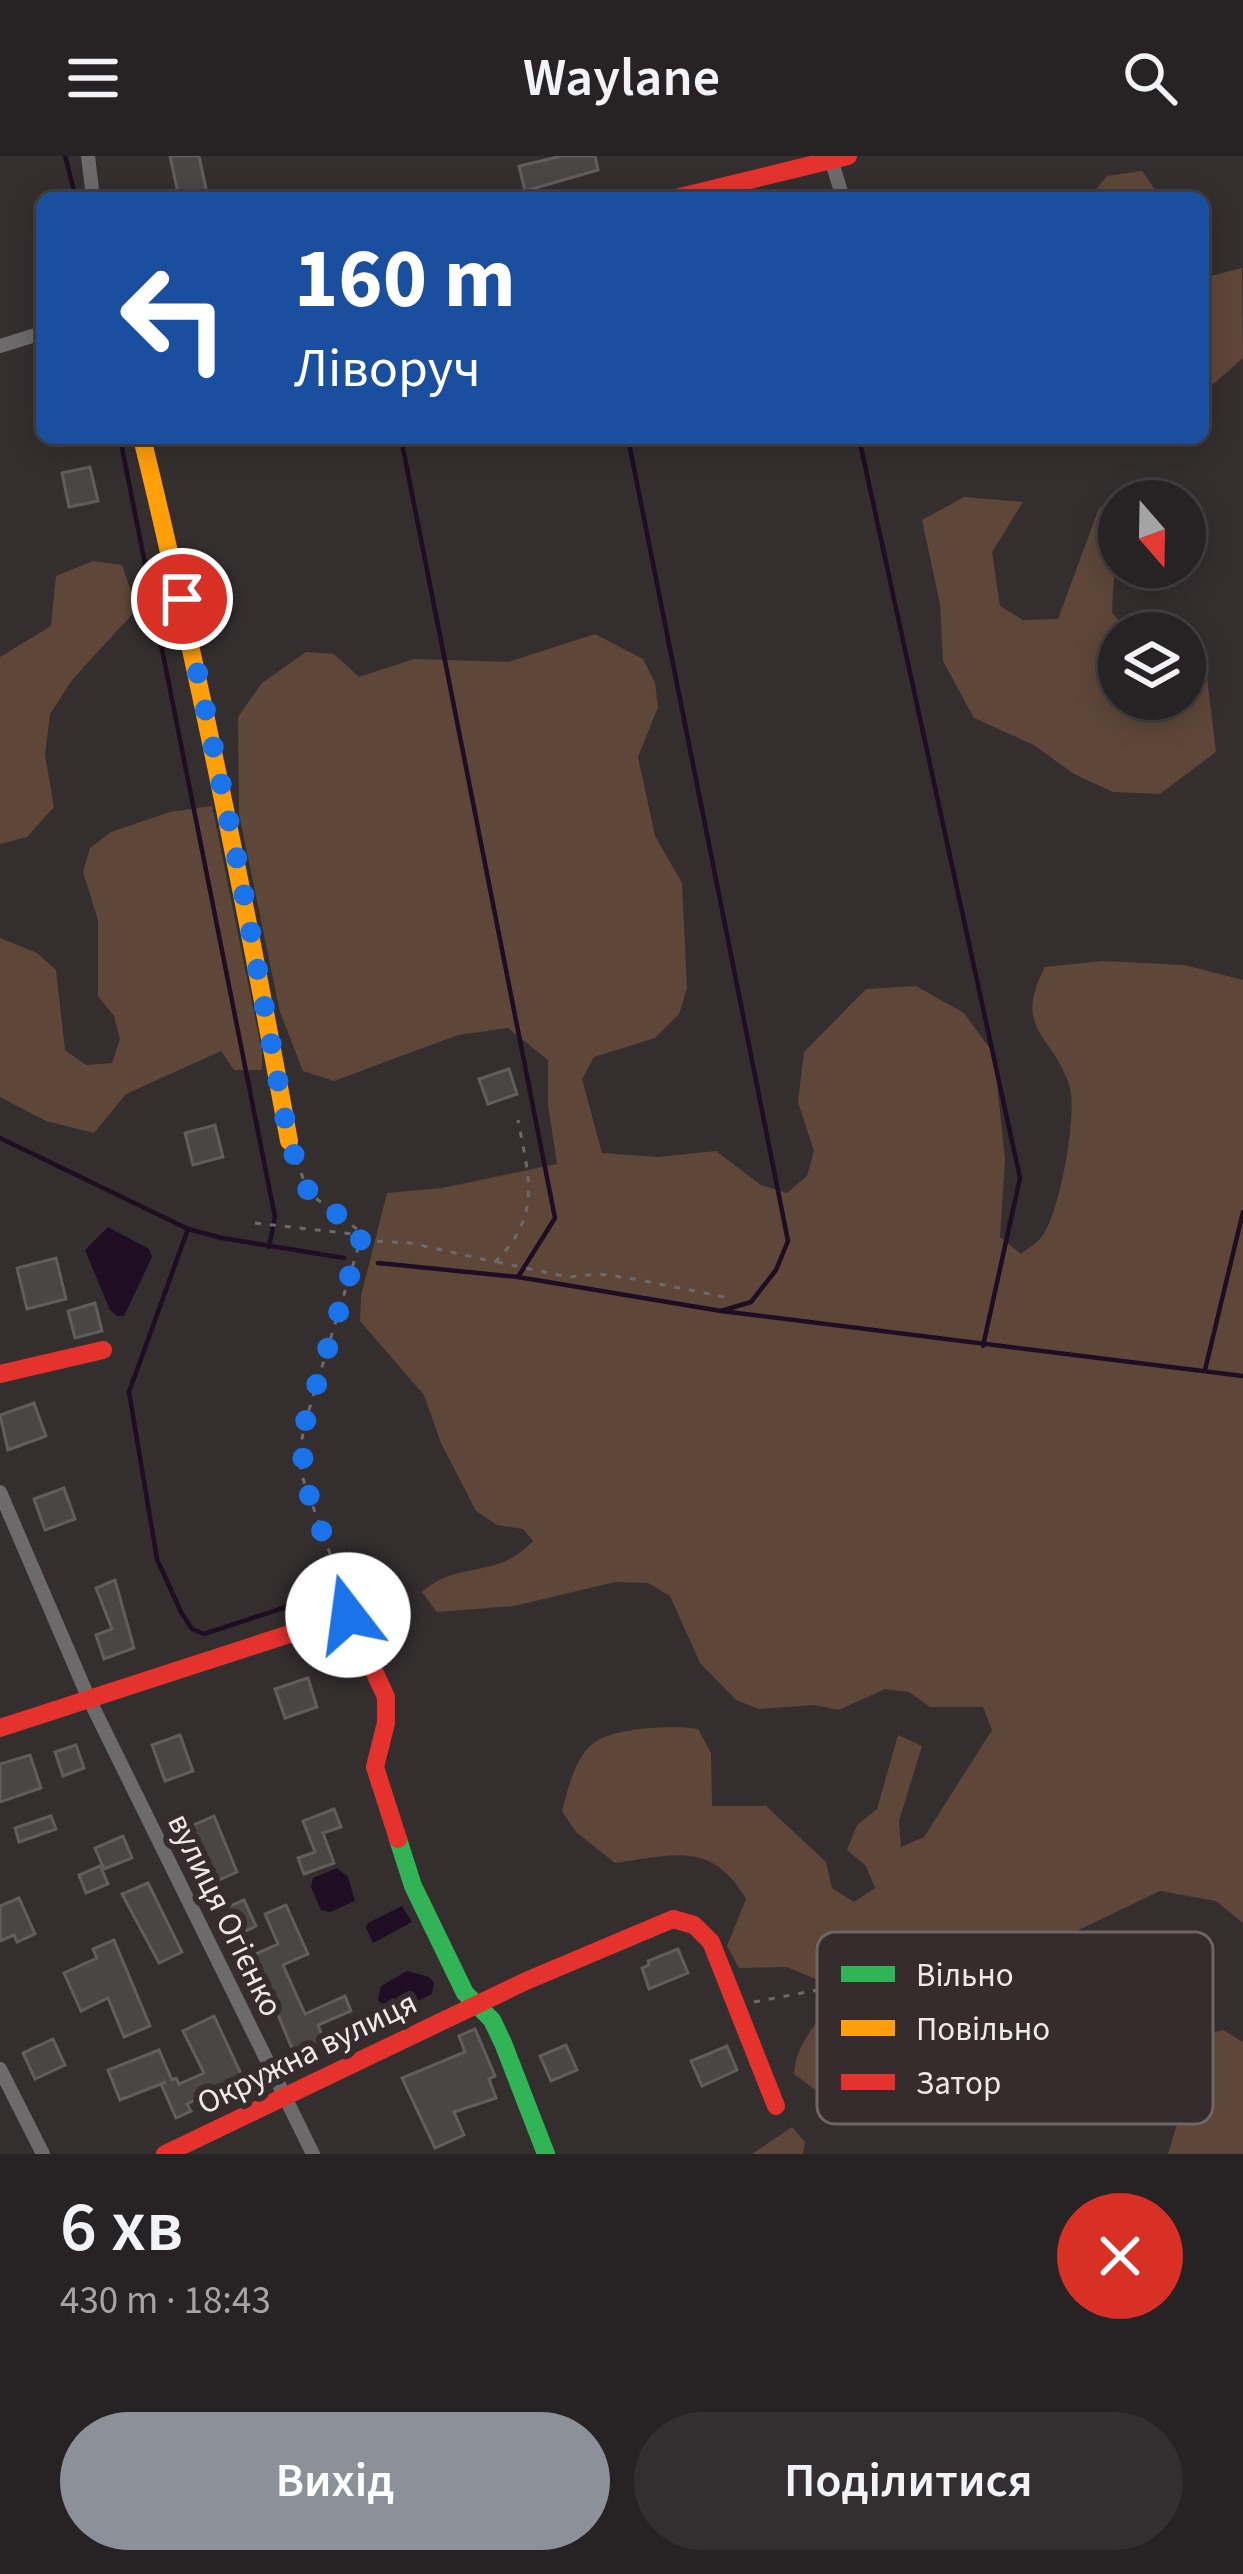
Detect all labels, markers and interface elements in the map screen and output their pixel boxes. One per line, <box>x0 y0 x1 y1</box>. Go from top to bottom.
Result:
text: Waylane <box>523 40 720 117</box>
icon: menu <box>60 45 126 111</box>
icon: search <box>1117 45 1183 111</box>
text: 160 m <box>294 220 516 340</box>
icon: left <box>96 240 252 396</box>
text: Ліворуч <box>294 331 481 408</box>
north arrow <box>1098 480 1206 588</box>
map controls <box>1098 480 1206 720</box>
pin <box>131 548 233 650</box>
icon: arrive <box>149 566 215 632</box>
button: layers <box>1098 612 1206 720</box>
position arrow <box>285 1552 411 1678</box>
street label: вулиця Огієнко <box>155 1805 295 2025</box>
legend <box>817 1932 1213 2124</box>
text: Вільно <box>916 1952 1014 1999</box>
street label: Окружна вулиця <box>189 1979 425 2127</box>
text: Повільно <box>916 2006 1050 2053</box>
text: Затор <box>916 2060 1001 2107</box>
text: 6 хв <box>60 2176 183 2279</box>
button: close <box>1057 2193 1183 2319</box>
text: 430 m · 18:43 <box>60 2273 271 2329</box>
button: Вихід <box>60 2412 610 2550</box>
button: Поділитися <box>634 2412 1183 2550</box>

